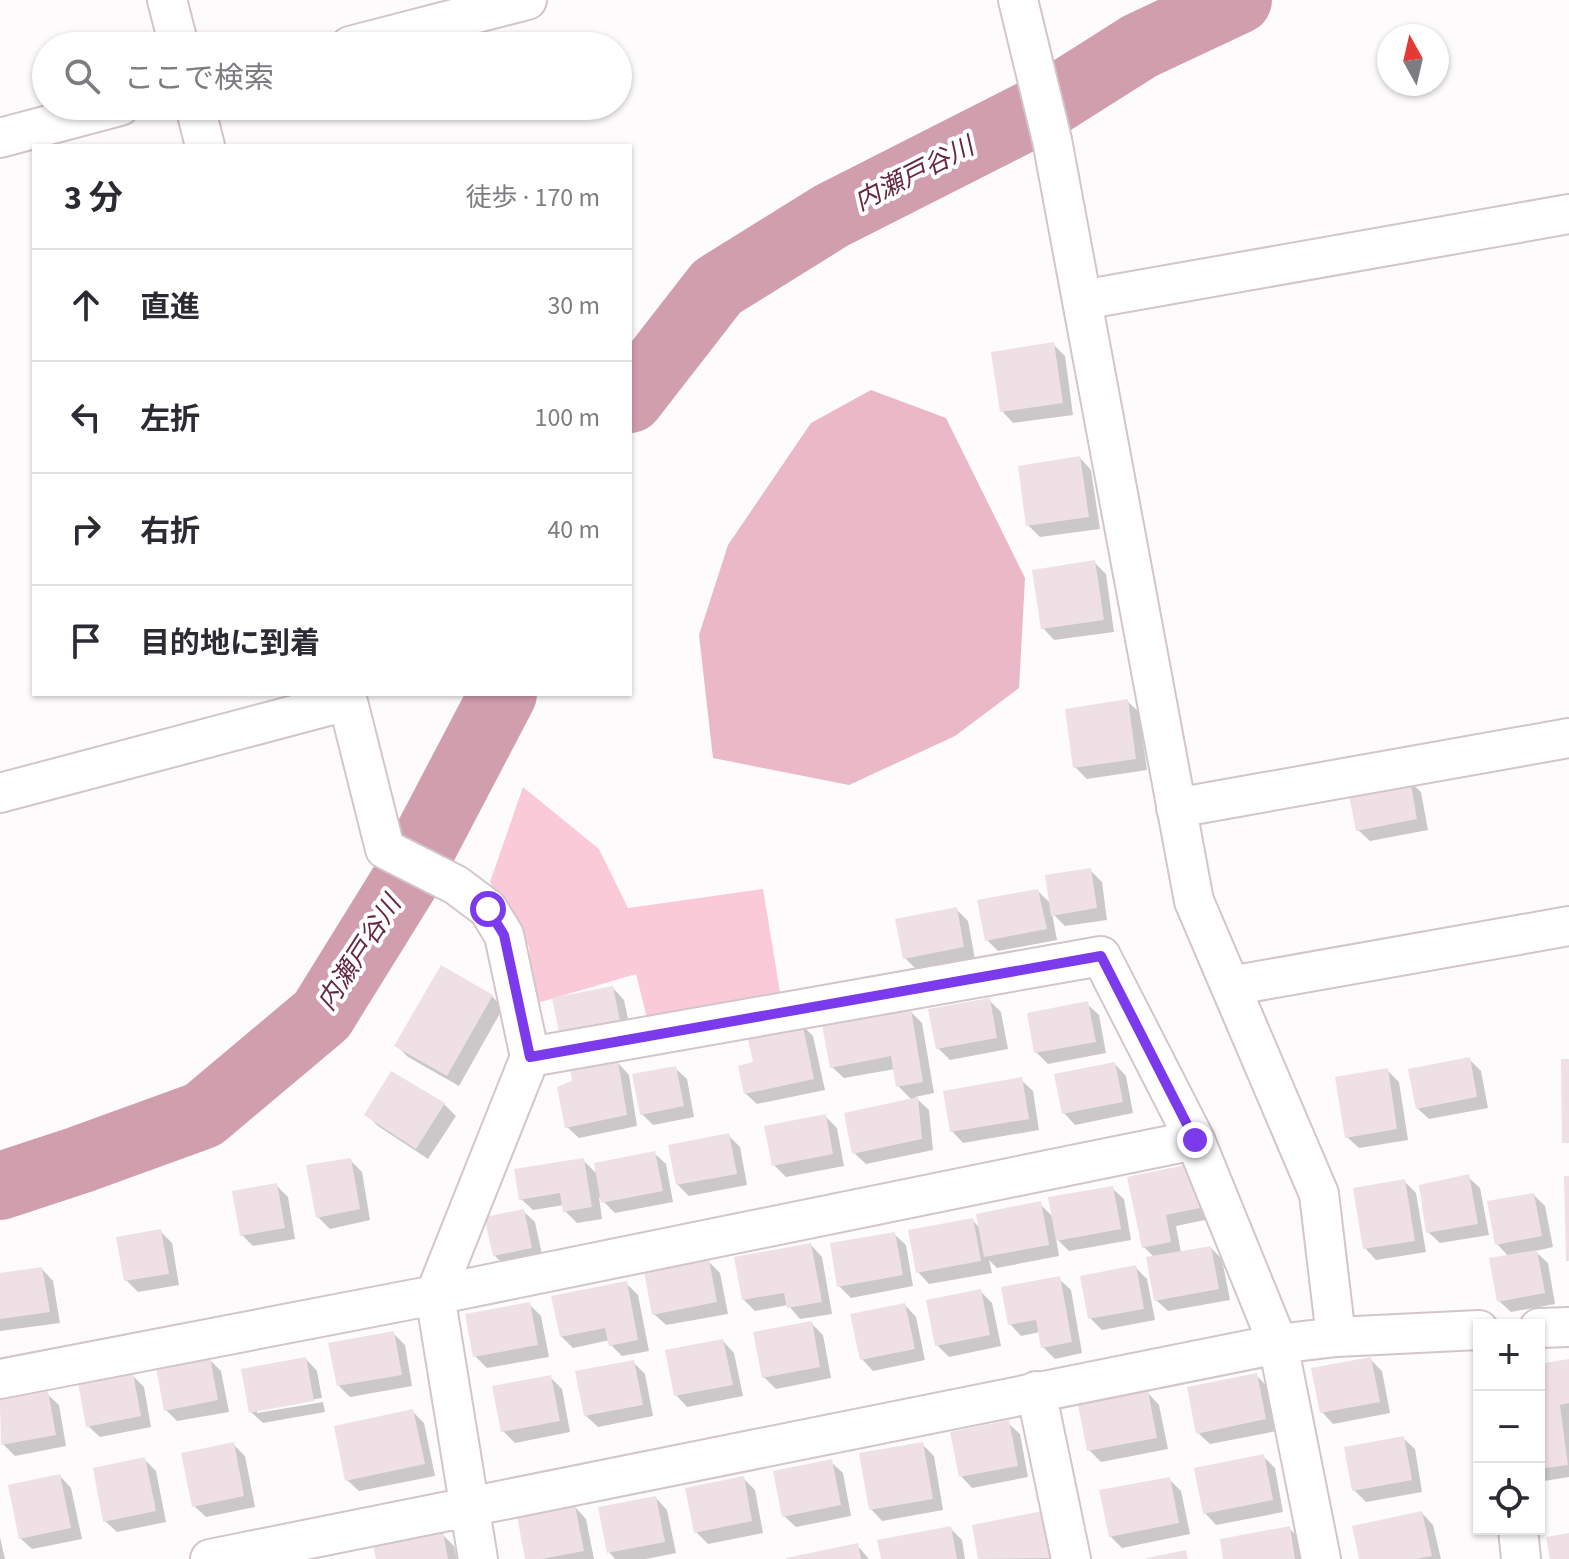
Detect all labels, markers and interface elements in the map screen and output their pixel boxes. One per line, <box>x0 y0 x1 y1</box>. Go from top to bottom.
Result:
north arrow <box>1377 24 1449 96</box>
search box <box>32 32 632 120</box>
icon: search <box>60 54 104 98</box>
text: ここで検索 <box>124 57 274 100</box>
water label: 内瀬戸谷川 <box>848 127 983 220</box>
text: 3 分 <box>64 174 123 223</box>
text: 徒歩 · 170 m <box>466 179 600 216</box>
icon: ahead <box>64 283 108 327</box>
text: 直進 <box>140 286 200 329</box>
text: 30 m <box>547 287 600 324</box>
icon: left <box>64 395 108 439</box>
text: 左折 <box>140 398 200 441</box>
text: 100 m <box>534 399 600 436</box>
icon: right <box>64 507 108 551</box>
text: 右折 <box>140 510 200 553</box>
text: 40 m <box>547 511 600 548</box>
icon: arrive <box>64 619 108 663</box>
text: 目的地に到着 <box>140 622 320 665</box>
water label: 内瀬戸谷川 <box>308 886 412 1018</box>
route start <box>470 891 506 927</box>
route end <box>1177 1122 1213 1158</box>
map controls <box>1473 1319 1545 1535</box>
button: + <box>1473 1319 1545 1391</box>
button: − <box>1473 1391 1545 1463</box>
button: locate <box>1473 1463 1545 1535</box>

